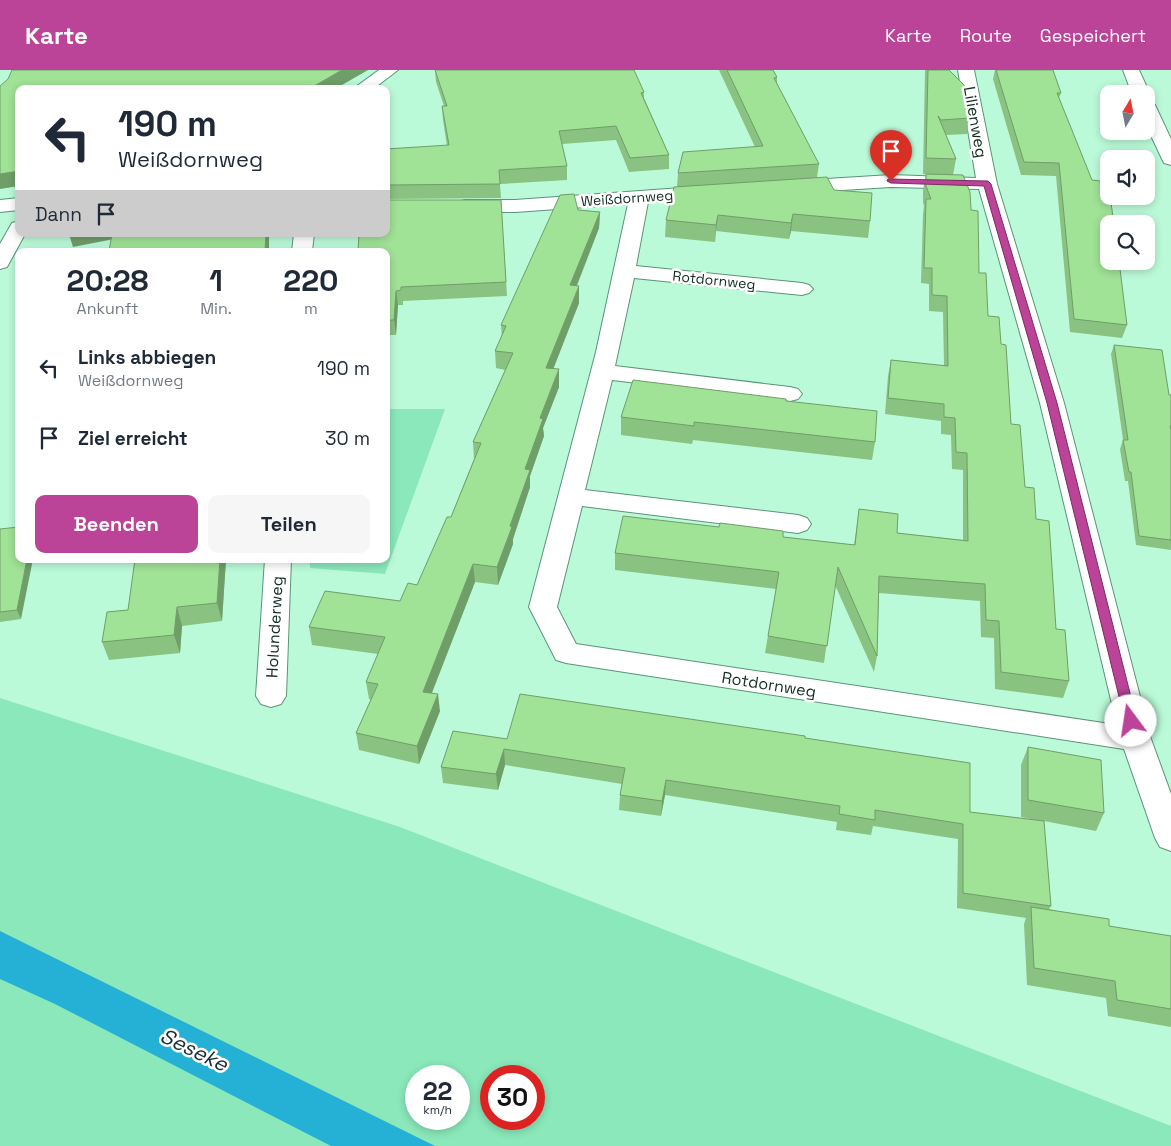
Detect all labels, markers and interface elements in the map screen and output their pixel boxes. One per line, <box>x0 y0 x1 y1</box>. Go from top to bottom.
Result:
text: Karte <box>25 20 88 51</box>
text: Karte <box>885 24 932 47</box>
text: Route <box>960 24 1012 47</box>
text: Gespeichert <box>1040 24 1146 47</box>
street label: Lilienweg <box>959 85 992 159</box>
north arrow <box>1100 85 1155 140</box>
map controls <box>1100 85 1155 270</box>
text: 190 m <box>118 102 217 146</box>
icon: left <box>35 105 100 170</box>
pin <box>870 130 912 181</box>
icon: arrive <box>877 137 905 165</box>
text: Weißdornweg <box>118 145 263 173</box>
button: sound <box>1100 150 1155 205</box>
street label: Weißdornweg <box>580 186 674 210</box>
icon: arrive <box>92 200 120 228</box>
text: Dann <box>35 202 82 227</box>
button: search <box>1100 215 1155 270</box>
text: 20:28 <box>67 261 149 300</box>
text: 1 <box>209 261 223 300</box>
text: 220 <box>283 261 338 300</box>
street label: Rotdornweg <box>672 267 756 293</box>
text: Ankunft <box>77 298 139 319</box>
text: Min. <box>200 298 232 319</box>
text: m <box>304 298 318 319</box>
text: Links abbiegen <box>78 345 216 370</box>
icon: left <box>35 354 63 382</box>
text: 190 m <box>317 356 370 381</box>
text: Weißdornweg <box>78 370 184 391</box>
icon: arrive <box>35 424 63 452</box>
text: Ziel erreicht <box>78 426 188 451</box>
text: 30 m <box>325 426 370 451</box>
button: Beenden <box>35 495 198 553</box>
button: Teilen <box>208 495 370 553</box>
street label: Holunderweg <box>261 575 288 679</box>
street label: Rotdornweg <box>720 667 818 702</box>
position arrow <box>1104 694 1156 746</box>
water label: Seseke <box>156 1022 234 1078</box>
speed limit sign: 30 <box>480 1065 545 1130</box>
text: 22 <box>423 1075 452 1107</box>
text: km/h <box>423 1102 452 1118</box>

